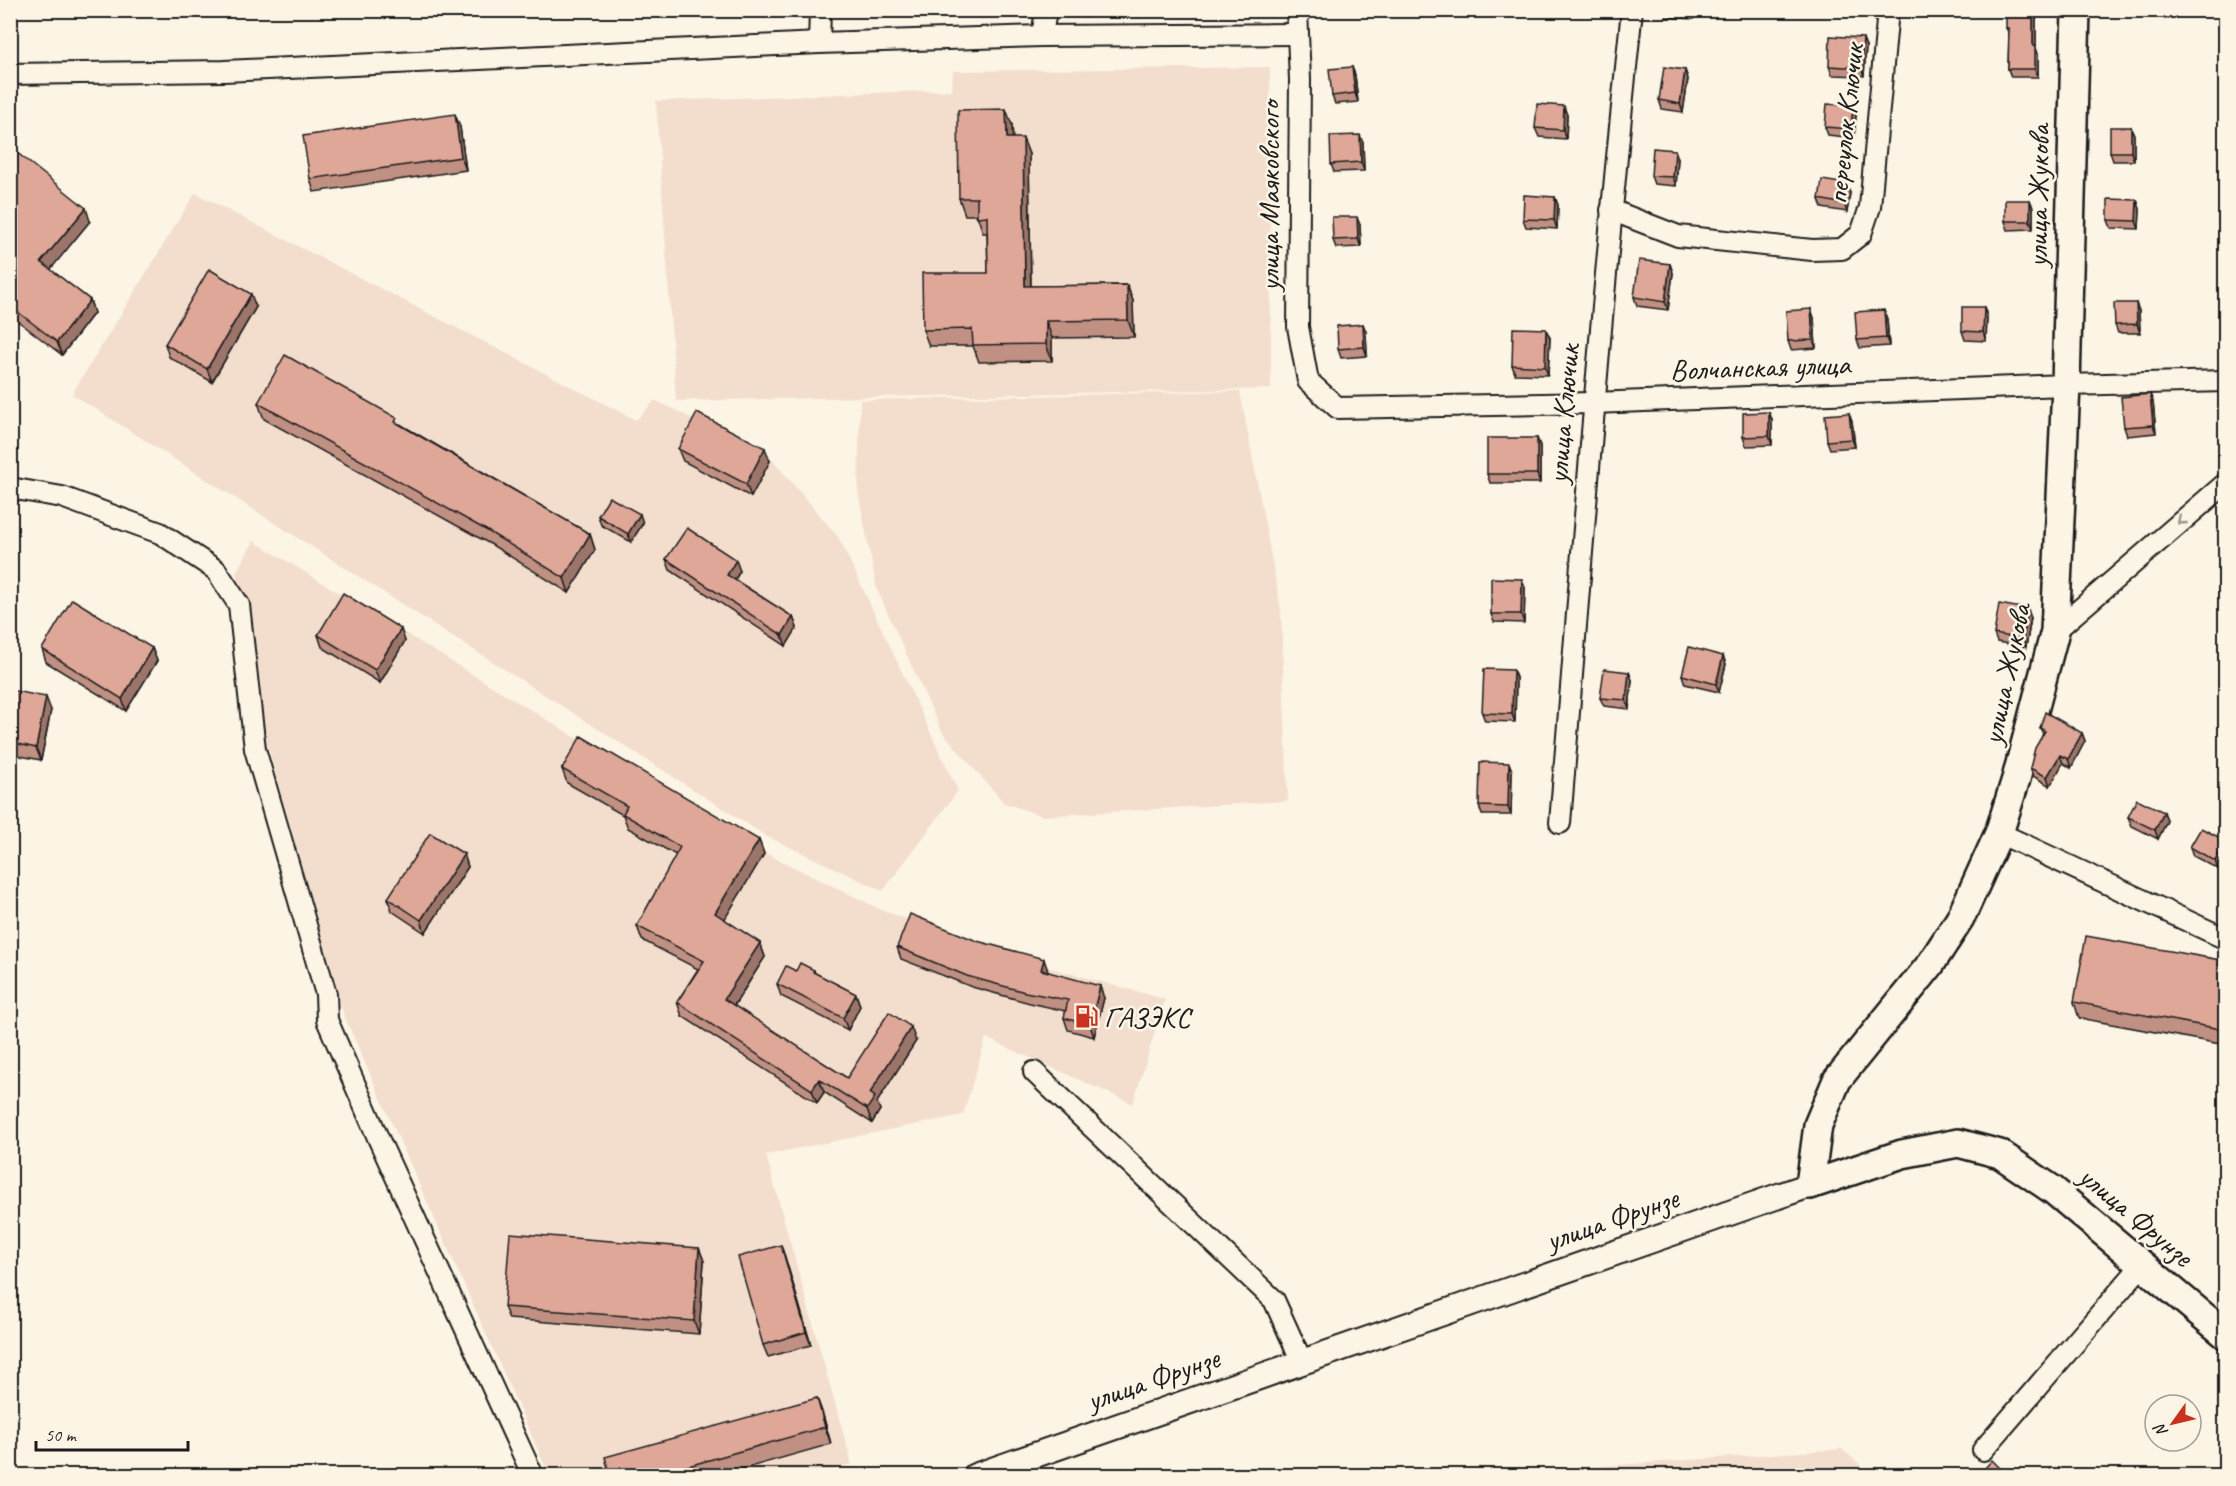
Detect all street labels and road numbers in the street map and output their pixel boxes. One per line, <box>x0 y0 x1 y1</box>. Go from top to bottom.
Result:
street label: переулок Ключик <box>1818 39 1873 206</box>
street label: улица Маяковского <box>1250 97 1288 293</box>
street label: улица Жукова <box>2018 122 2058 270</box>
street label: улица Ключик <box>1538 341 1588 487</box>
street label: Волчанская улица <box>1669 345 1853 389</box>
street label: улица Жукова <box>1972 598 2040 750</box>
street label: улица Фрунзе <box>2070 1156 2203 1276</box>
street label: улица Фрунзе <box>1539 1178 1685 1260</box>
street label: улица Фрунзе <box>1080 1338 1226 1420</box>

